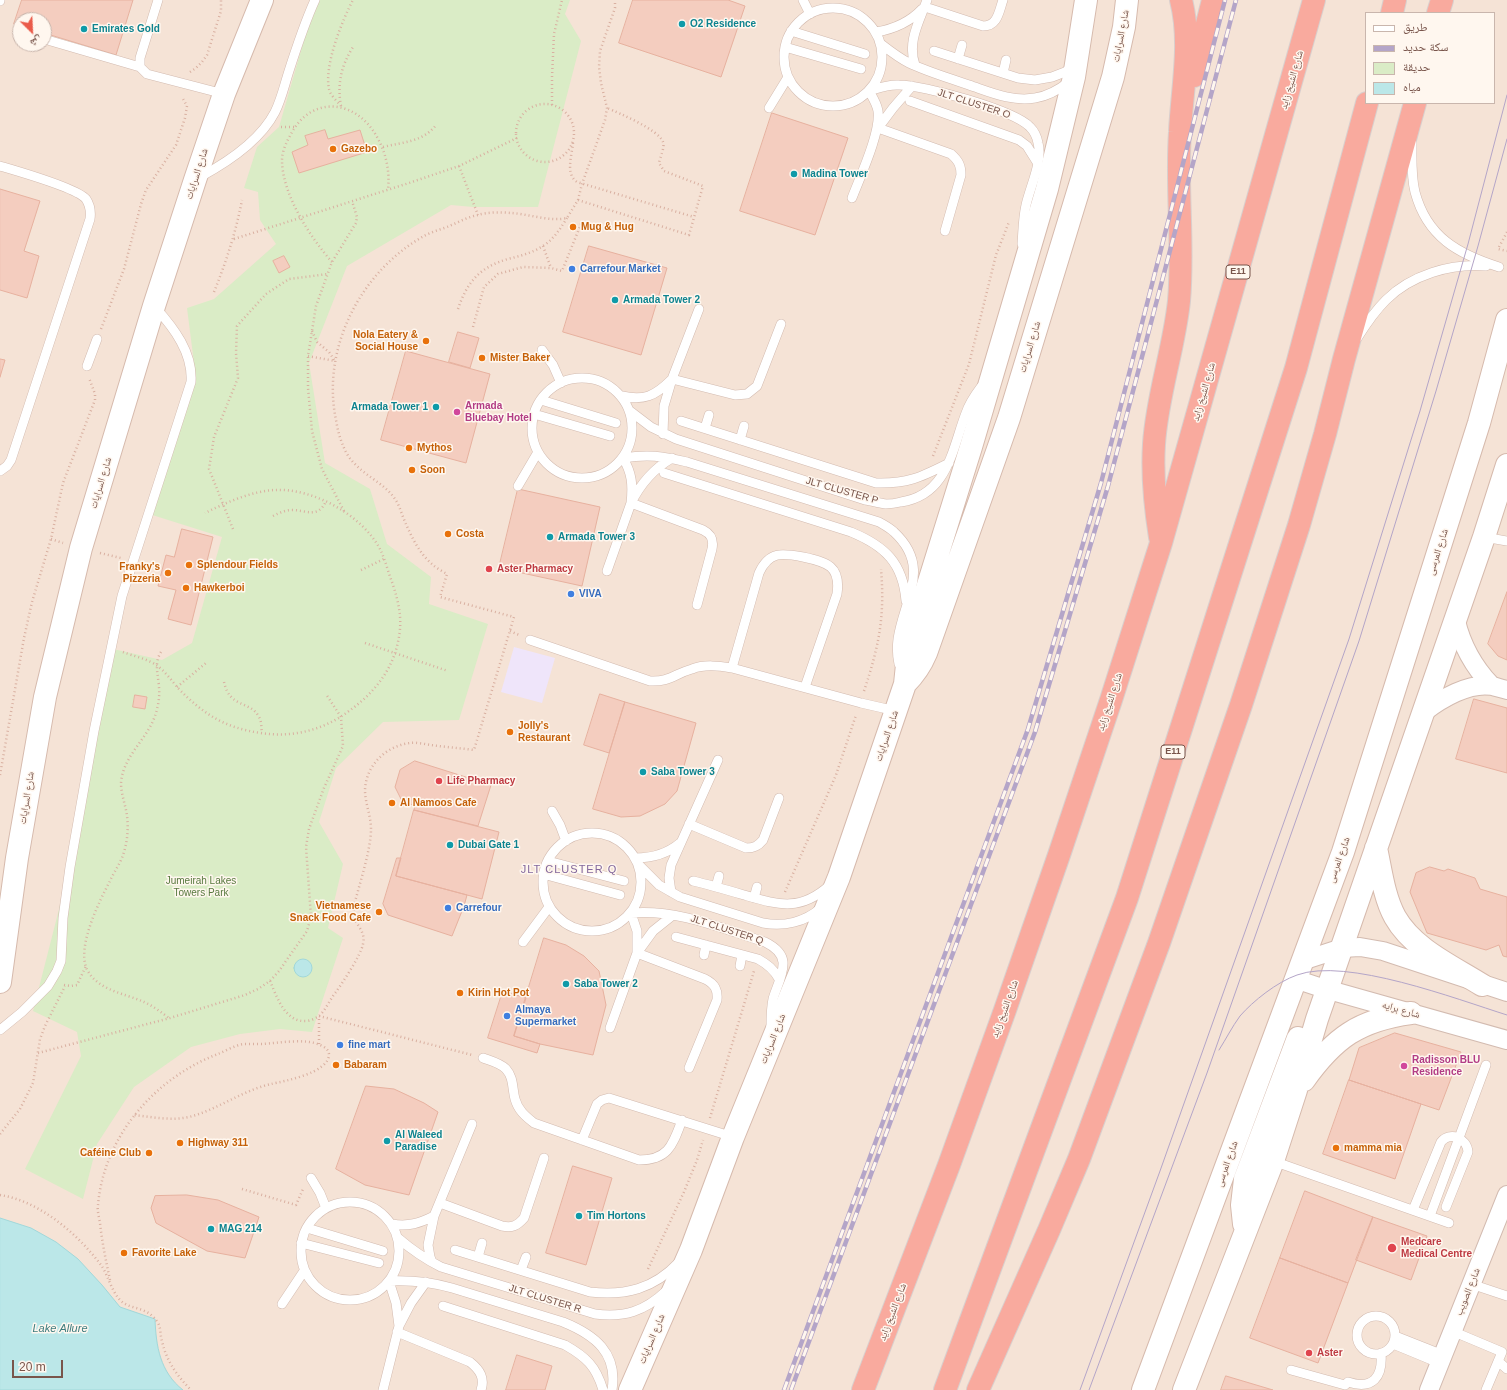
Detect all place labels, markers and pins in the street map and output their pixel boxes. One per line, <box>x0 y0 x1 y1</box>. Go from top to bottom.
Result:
place label: O2 Residence <box>690 18 756 30</box>
marker: O2 Residence <box>677 19 687 29</box>
place label: Emirates Gold <box>92 23 160 35</box>
marker: Emirates Gold <box>79 24 89 34</box>
place label: Gazebo <box>341 143 377 155</box>
marker: Gazebo <box>328 144 338 154</box>
place label: Madina Tower <box>802 168 868 180</box>
marker: Madina Tower <box>789 169 799 179</box>
place label: Mug & Hug <box>581 221 634 233</box>
marker: Mug & Hug <box>568 222 578 232</box>
place label: Carrefour Market <box>580 263 661 275</box>
marker: Carrefour Market <box>567 264 577 274</box>
place label: Armada Tower 2 <box>623 294 700 306</box>
marker: Armada Tower 2 <box>610 295 620 305</box>
place label: Nola Eatery & Social House <box>353 329 418 352</box>
marker: Nola Eatery & Social House <box>421 336 431 346</box>
place label: Mister Baker <box>490 352 550 364</box>
marker: Mister Baker <box>477 353 487 363</box>
place label: Armada Bluebay Hotel <box>465 400 532 424</box>
place label: Armada Tower 1 <box>351 401 428 413</box>
marker: Armada Tower 1 <box>431 402 441 412</box>
marker: Armada Bluebay Hotel <box>452 407 462 417</box>
place label: Mythos <box>417 442 452 454</box>
marker: Mythos <box>404 443 414 453</box>
place label: Soon <box>420 464 445 476</box>
marker: Soon <box>407 465 417 475</box>
place label: Costa <box>456 528 484 540</box>
marker: Costa <box>443 529 453 539</box>
place label: Armada Tower 3 <box>558 531 635 543</box>
marker: Armada Tower 3 <box>545 532 555 542</box>
place label: Splendour Fields <box>197 559 278 571</box>
marker: Splendour Fields <box>184 560 194 570</box>
place label: Franky's Pizzeria <box>119 561 160 584</box>
place label: Aster Pharmacy <box>497 563 573 575</box>
marker: Aster Pharmacy <box>484 564 494 574</box>
marker: Franky's Pizzeria <box>163 568 173 578</box>
place label: Hawkerboi <box>194 582 245 594</box>
marker: Hawkerboi <box>181 583 191 593</box>
place label: VIVA <box>579 588 602 600</box>
marker: VIVA <box>566 589 576 599</box>
place label: Jolly's Restaurant <box>518 720 570 744</box>
marker: Jolly's Restaurant <box>505 727 515 737</box>
place label: Saba Tower 3 <box>651 766 715 778</box>
marker: Saba Tower 3 <box>638 767 648 777</box>
place label: Life Pharmacy <box>447 775 515 787</box>
marker: Life Pharmacy <box>434 776 444 786</box>
place label: Al Namoos Cafe <box>400 797 477 809</box>
marker: Al Namoos Cafe <box>387 798 397 808</box>
place label: Dubai Gate 1 <box>458 839 519 851</box>
marker: Dubai Gate 1 <box>445 840 455 850</box>
place label: Vietnamese Snack Food Cafe <box>290 900 371 924</box>
place label: Carrefour <box>456 902 502 914</box>
marker: Carrefour <box>443 903 453 913</box>
marker: Vietnamese Snack Food Cafe <box>374 907 384 917</box>
place label: Saba Tower 2 <box>574 978 638 990</box>
marker: Saba Tower 2 <box>561 979 571 989</box>
place label: Kirin Hot Pot <box>468 987 529 999</box>
marker: Kirin Hot Pot <box>455 988 465 998</box>
place label: Almaya Supermarket <box>515 1004 576 1028</box>
marker: Almaya Supermarket <box>502 1011 512 1021</box>
place label: fine mart <box>348 1039 390 1051</box>
marker: fine mart <box>335 1040 345 1050</box>
place label: Radisson BLU Residence <box>1412 1054 1480 1078</box>
place label: Babaram <box>344 1059 387 1071</box>
marker: Babaram <box>331 1060 341 1070</box>
marker: Radisson BLU Residence <box>1399 1061 1409 1071</box>
place label: Al Waleed Paradise <box>395 1129 442 1152</box>
marker: Al Waleed Paradise <box>382 1136 392 1146</box>
place label: Highway 311 <box>188 1137 248 1149</box>
marker: Highway 311 <box>175 1138 185 1148</box>
place label: mamma mia <box>1344 1142 1402 1154</box>
marker: mamma mia <box>1331 1143 1341 1153</box>
place label: Caféine Club <box>80 1147 141 1159</box>
marker: Caféine Club <box>144 1148 154 1158</box>
place label: Tim Hortons <box>587 1210 646 1222</box>
marker: Tim Hortons <box>574 1211 584 1221</box>
place label: MAG 214 <box>219 1223 262 1235</box>
marker: MAG 214 <box>206 1224 216 1234</box>
place label: Medcare Medical Centre <box>1401 1236 1472 1260</box>
marker: Medcare Medical Centre <box>1386 1242 1398 1254</box>
place label: Favorite Lake <box>132 1247 196 1259</box>
marker: Favorite Lake <box>119 1248 129 1258</box>
place label: Aster <box>1317 1347 1343 1359</box>
marker: Aster <box>1304 1348 1314 1358</box>

